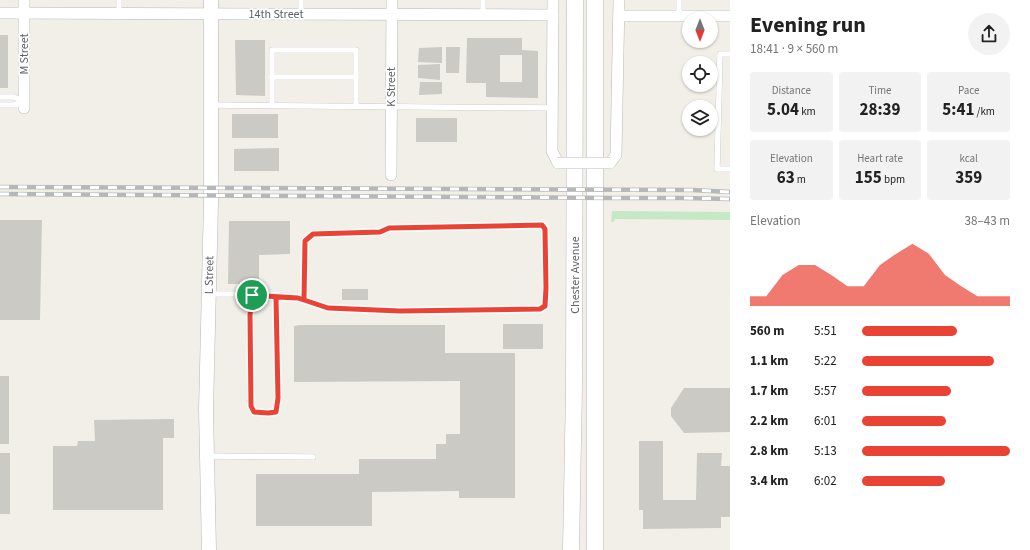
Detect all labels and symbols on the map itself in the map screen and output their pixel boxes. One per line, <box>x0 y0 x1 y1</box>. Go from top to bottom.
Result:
street label: 14th Street <box>249 6 303 23</box>
north arrow <box>682 12 718 48</box>
street label: M Street <box>16 33 33 75</box>
street label: K Street <box>383 67 400 107</box>
street label: Chester Avenue <box>567 236 584 314</box>
street label: L Street <box>201 256 218 294</box>
pin <box>235 278 269 312</box>

